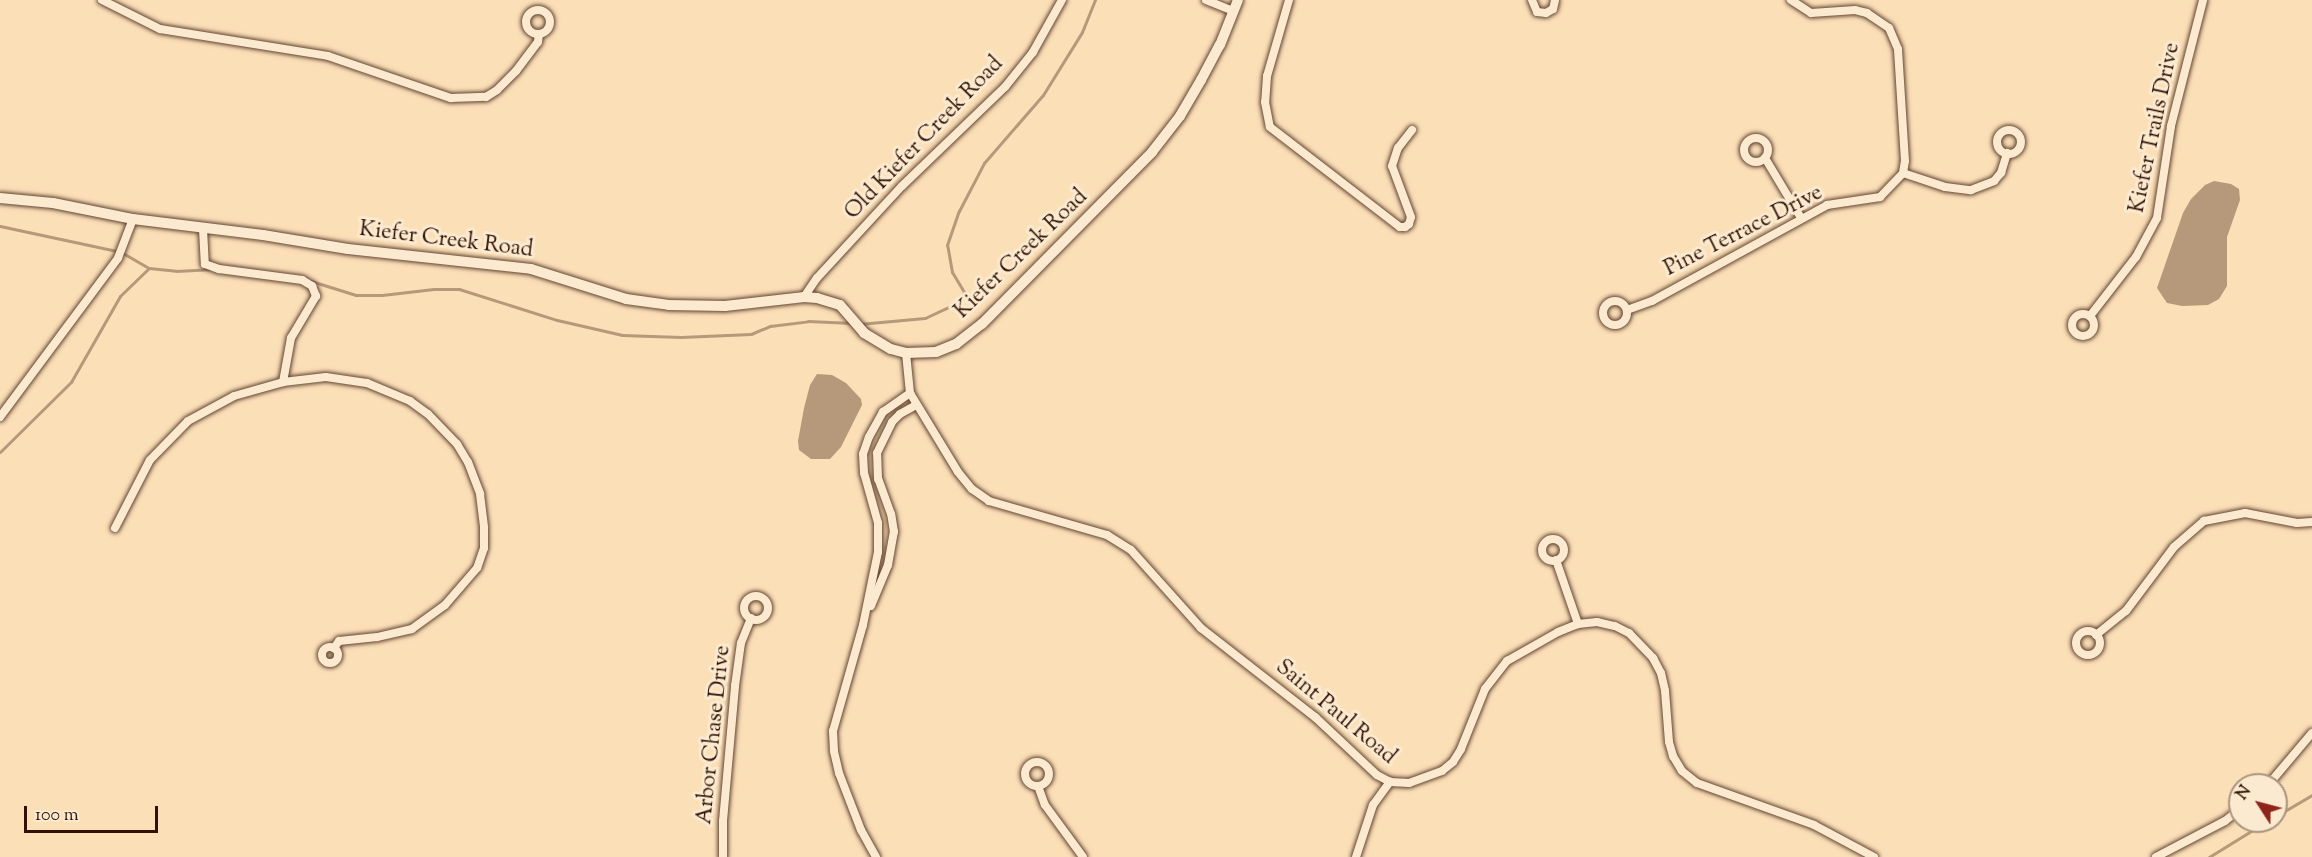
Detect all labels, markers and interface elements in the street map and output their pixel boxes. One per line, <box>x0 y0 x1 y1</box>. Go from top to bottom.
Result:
street label: Kiefer Trails Drive <box>2125 41 2187 215</box>
street label: Old Kiefer Creek Road <box>840 52 1010 226</box>
street label: Pine Terrace Drive <box>1660 181 1828 283</box>
street label: Kiefer Creek Road <box>950 185 1094 325</box>
street label: Kiefer Creek Road <box>358 217 534 265</box>
street label: Arbor Chase Drive <box>692 644 738 826</box>
street label: Saint Paul Road <box>1269 655 1401 771</box>
north arrow <box>2228 773 2288 833</box>
text: N <box>2232 781 2258 805</box>
scale bar <box>27 794 160 832</box>
text: 100 m <box>35 803 79 829</box>

